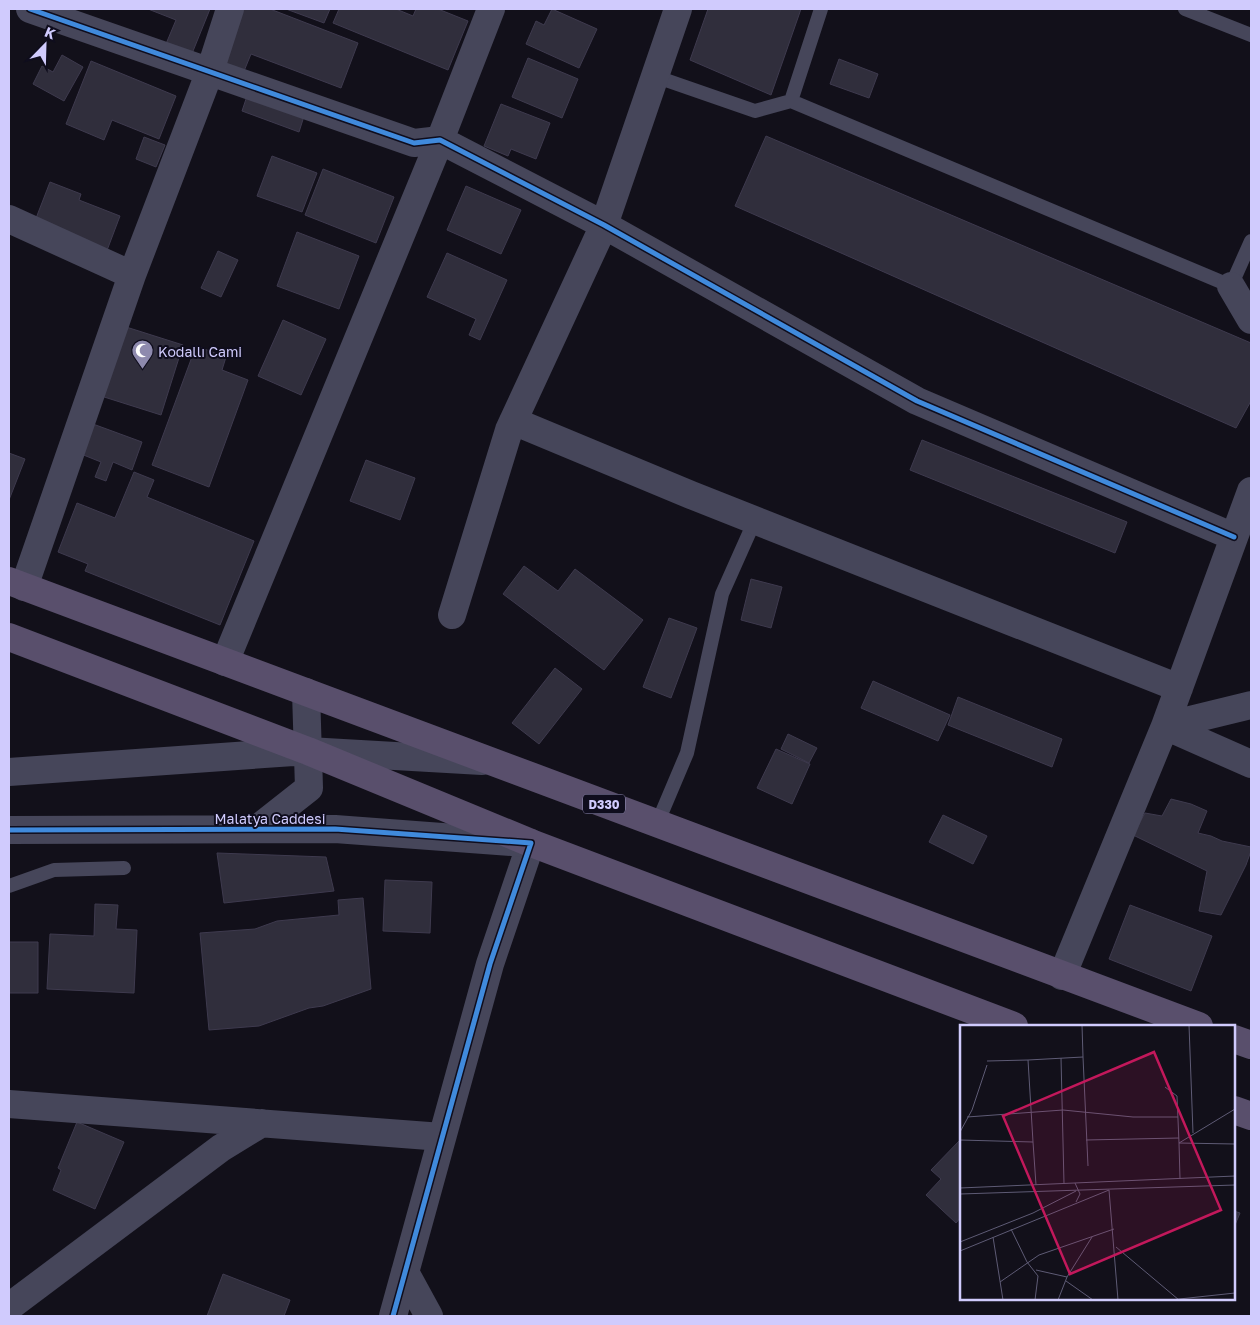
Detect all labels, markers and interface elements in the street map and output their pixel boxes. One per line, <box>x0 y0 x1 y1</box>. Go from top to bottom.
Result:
north arrow <box>20 20 70 70</box>
text: K <box>42 23 58 42</box>
mosque icon: Kodallı Cami <box>130 339 154 370</box>
place label: Kodallı Cami <box>158 343 242 360</box>
road number: D330 <box>583 794 625 814</box>
street label: Malatya Caddesi <box>215 810 325 827</box>
inset map <box>960 1025 1235 1300</box>

